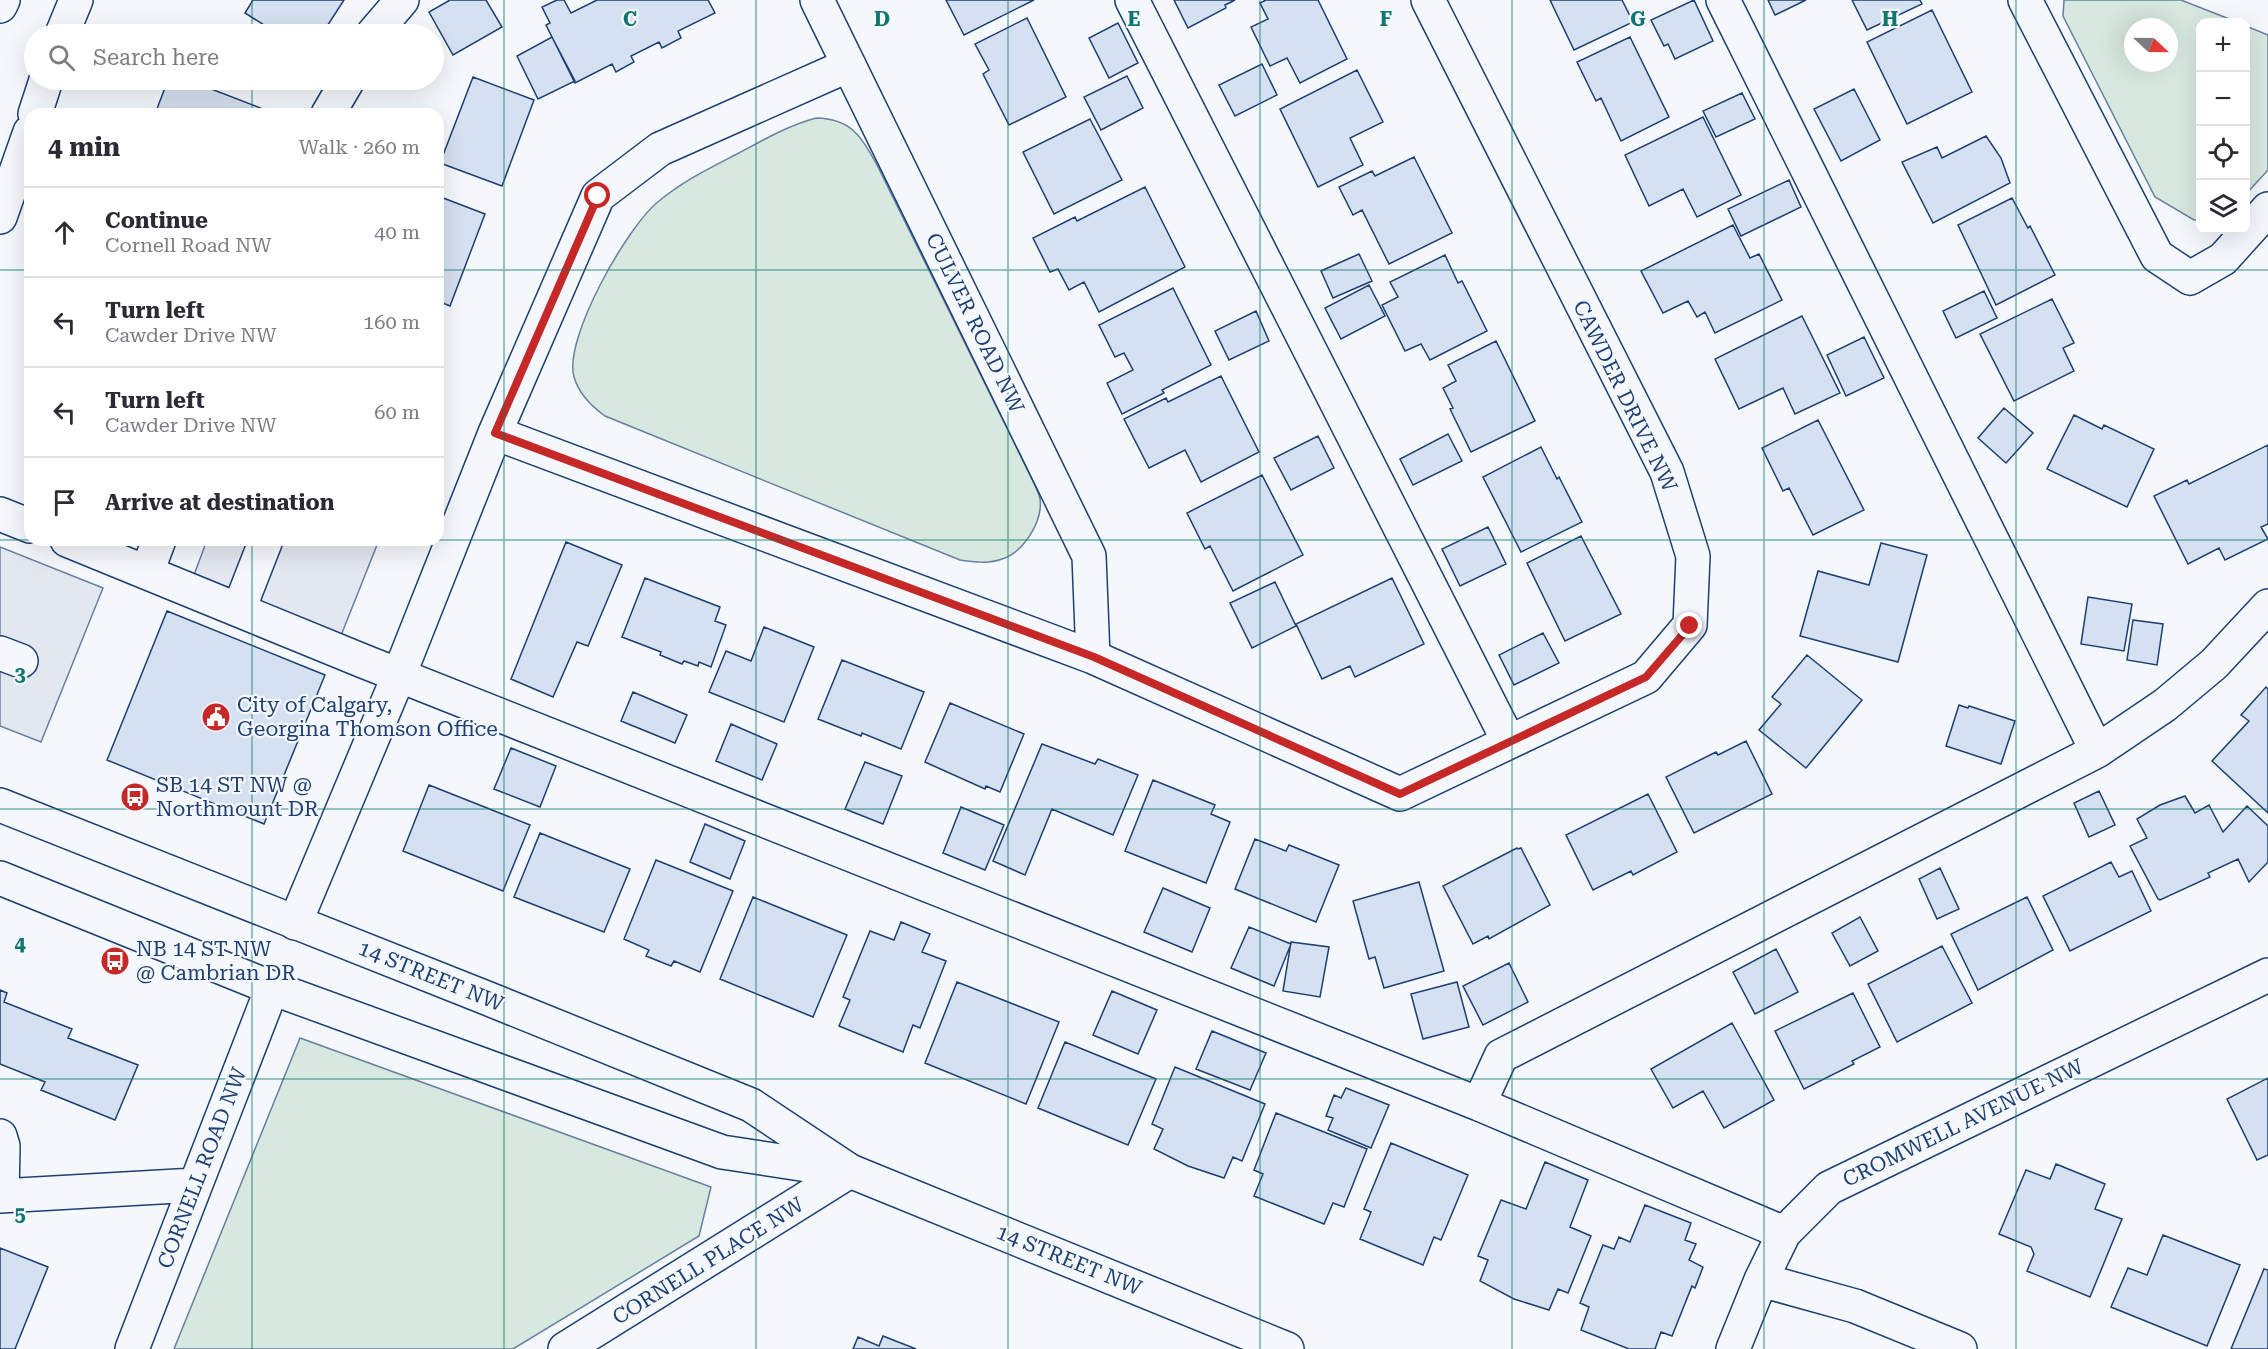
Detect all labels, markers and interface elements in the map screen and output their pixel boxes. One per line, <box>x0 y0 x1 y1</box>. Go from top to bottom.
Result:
text: C <box>623 7 637 31</box>
text: D <box>874 7 890 31</box>
text: E <box>1128 7 1141 31</box>
text: F <box>1380 7 1392 31</box>
text: G <box>1630 7 1646 31</box>
text: H <box>1882 7 1898 31</box>
north arrow <box>2124 18 2178 72</box>
map controls <box>2196 18 2250 234</box>
button: + <box>2196 18 2250 72</box>
search box <box>24 24 444 90</box>
icon: search <box>45 41 78 74</box>
text: Search here <box>93 45 219 70</box>
button: − <box>2196 72 2250 126</box>
button: locate <box>2196 126 2250 180</box>
text: 4 min <box>48 132 120 162</box>
text: Walk · 260 m <box>299 135 420 159</box>
button: layers <box>2196 180 2250 234</box>
route start <box>584 182 610 208</box>
text: Continue <box>105 208 208 233</box>
icon: ahead <box>48 216 81 249</box>
text: 40 m <box>374 220 420 244</box>
street label: CULVER ROAD NW <box>921 229 1029 418</box>
text: Cornell Road NW <box>105 233 272 257</box>
street label: CAWDER DRIVE NW <box>1568 296 1682 496</box>
text: Turn left <box>105 298 205 323</box>
icon: left <box>48 306 81 339</box>
text: 160 m <box>363 310 420 334</box>
text: Cawder Drive NW <box>105 323 277 347</box>
text: Turn left <box>105 388 205 413</box>
icon: left <box>48 396 81 429</box>
text: 60 m <box>374 400 420 424</box>
text: Cawder Drive NW <box>105 413 277 437</box>
icon: arrive <box>48 486 81 519</box>
text: Arrive at destination <box>105 490 334 515</box>
route end <box>1676 612 1702 638</box>
text: 3 <box>14 662 26 686</box>
place label: City of Calgary, Georgina Thomson Office <box>237 693 498 741</box>
public building icon: City of Calgary, Georgina Thomson Office <box>200 701 232 733</box>
place label: SB 14 ST NW @ Northmount DR <box>156 773 319 821</box>
bus stop icon: SB 14 ST NW @ Northmount DR <box>119 781 151 813</box>
text: 4 <box>14 932 26 956</box>
street label: 14 STREET NW <box>355 936 508 1016</box>
place label: NB 14 ST NW @ Cambrian DR <box>136 937 296 985</box>
bus stop icon: NB 14 ST NW @ Cambrian DR <box>99 945 131 977</box>
street label: CROMWELL AVENUE NW <box>1839 1054 2088 1192</box>
street label: CORNELL ROAD NW <box>153 1064 252 1272</box>
street label: CORNELL PLACE NW <box>608 1192 808 1330</box>
text: 5 <box>14 1202 26 1226</box>
street label: 14 STREET NW <box>993 1220 1146 1300</box>

